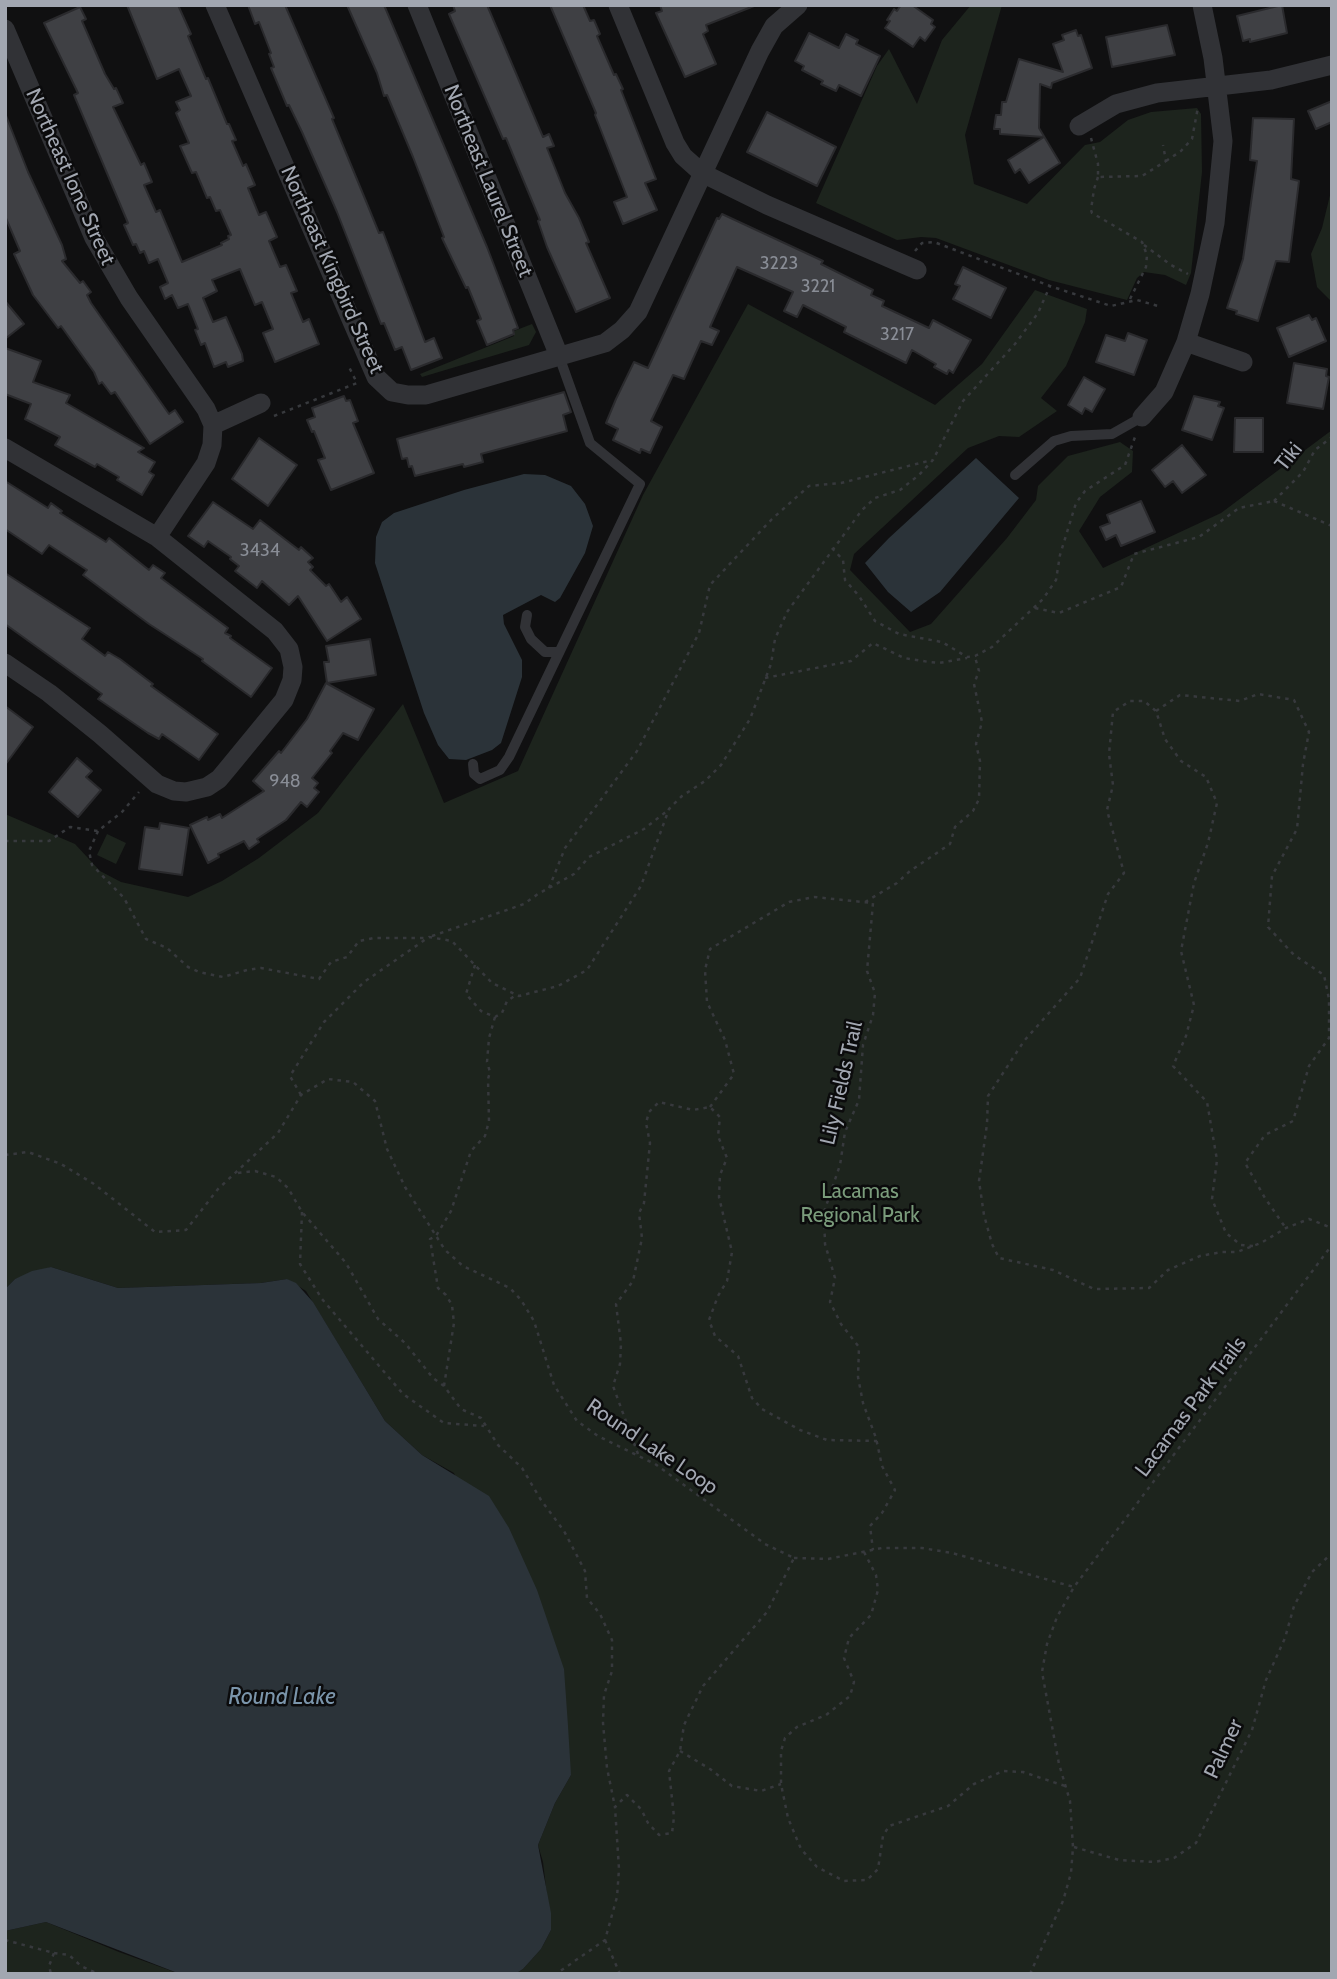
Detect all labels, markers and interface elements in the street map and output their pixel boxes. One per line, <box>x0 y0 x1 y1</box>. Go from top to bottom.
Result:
street label: Northeast Laurel Street <box>438 81 538 281</box>
street label: Northeast Ione Street <box>20 85 120 269</box>
street label: Northeast Kingbird Street <box>275 162 389 378</box>
house number: 3223 <box>760 253 798 275</box>
house number: 3221 <box>801 276 835 298</box>
house number: 3217 <box>880 324 914 346</box>
street label: Tiki <box>1270 438 1308 476</box>
house number: 3434 <box>240 540 280 562</box>
house number: 948 <box>269 771 301 793</box>
street label: Lily Fields Trail <box>816 1019 868 1147</box>
park label: Lacamas Regional Park <box>800 1179 920 1229</box>
street label: Lacamas Park Trails <box>1130 1332 1252 1482</box>
street label: Round Lake Loop <box>582 1394 722 1500</box>
water label: Round Lake <box>228 1683 336 1711</box>
street label: Palmer <box>1199 1715 1249 1783</box>

